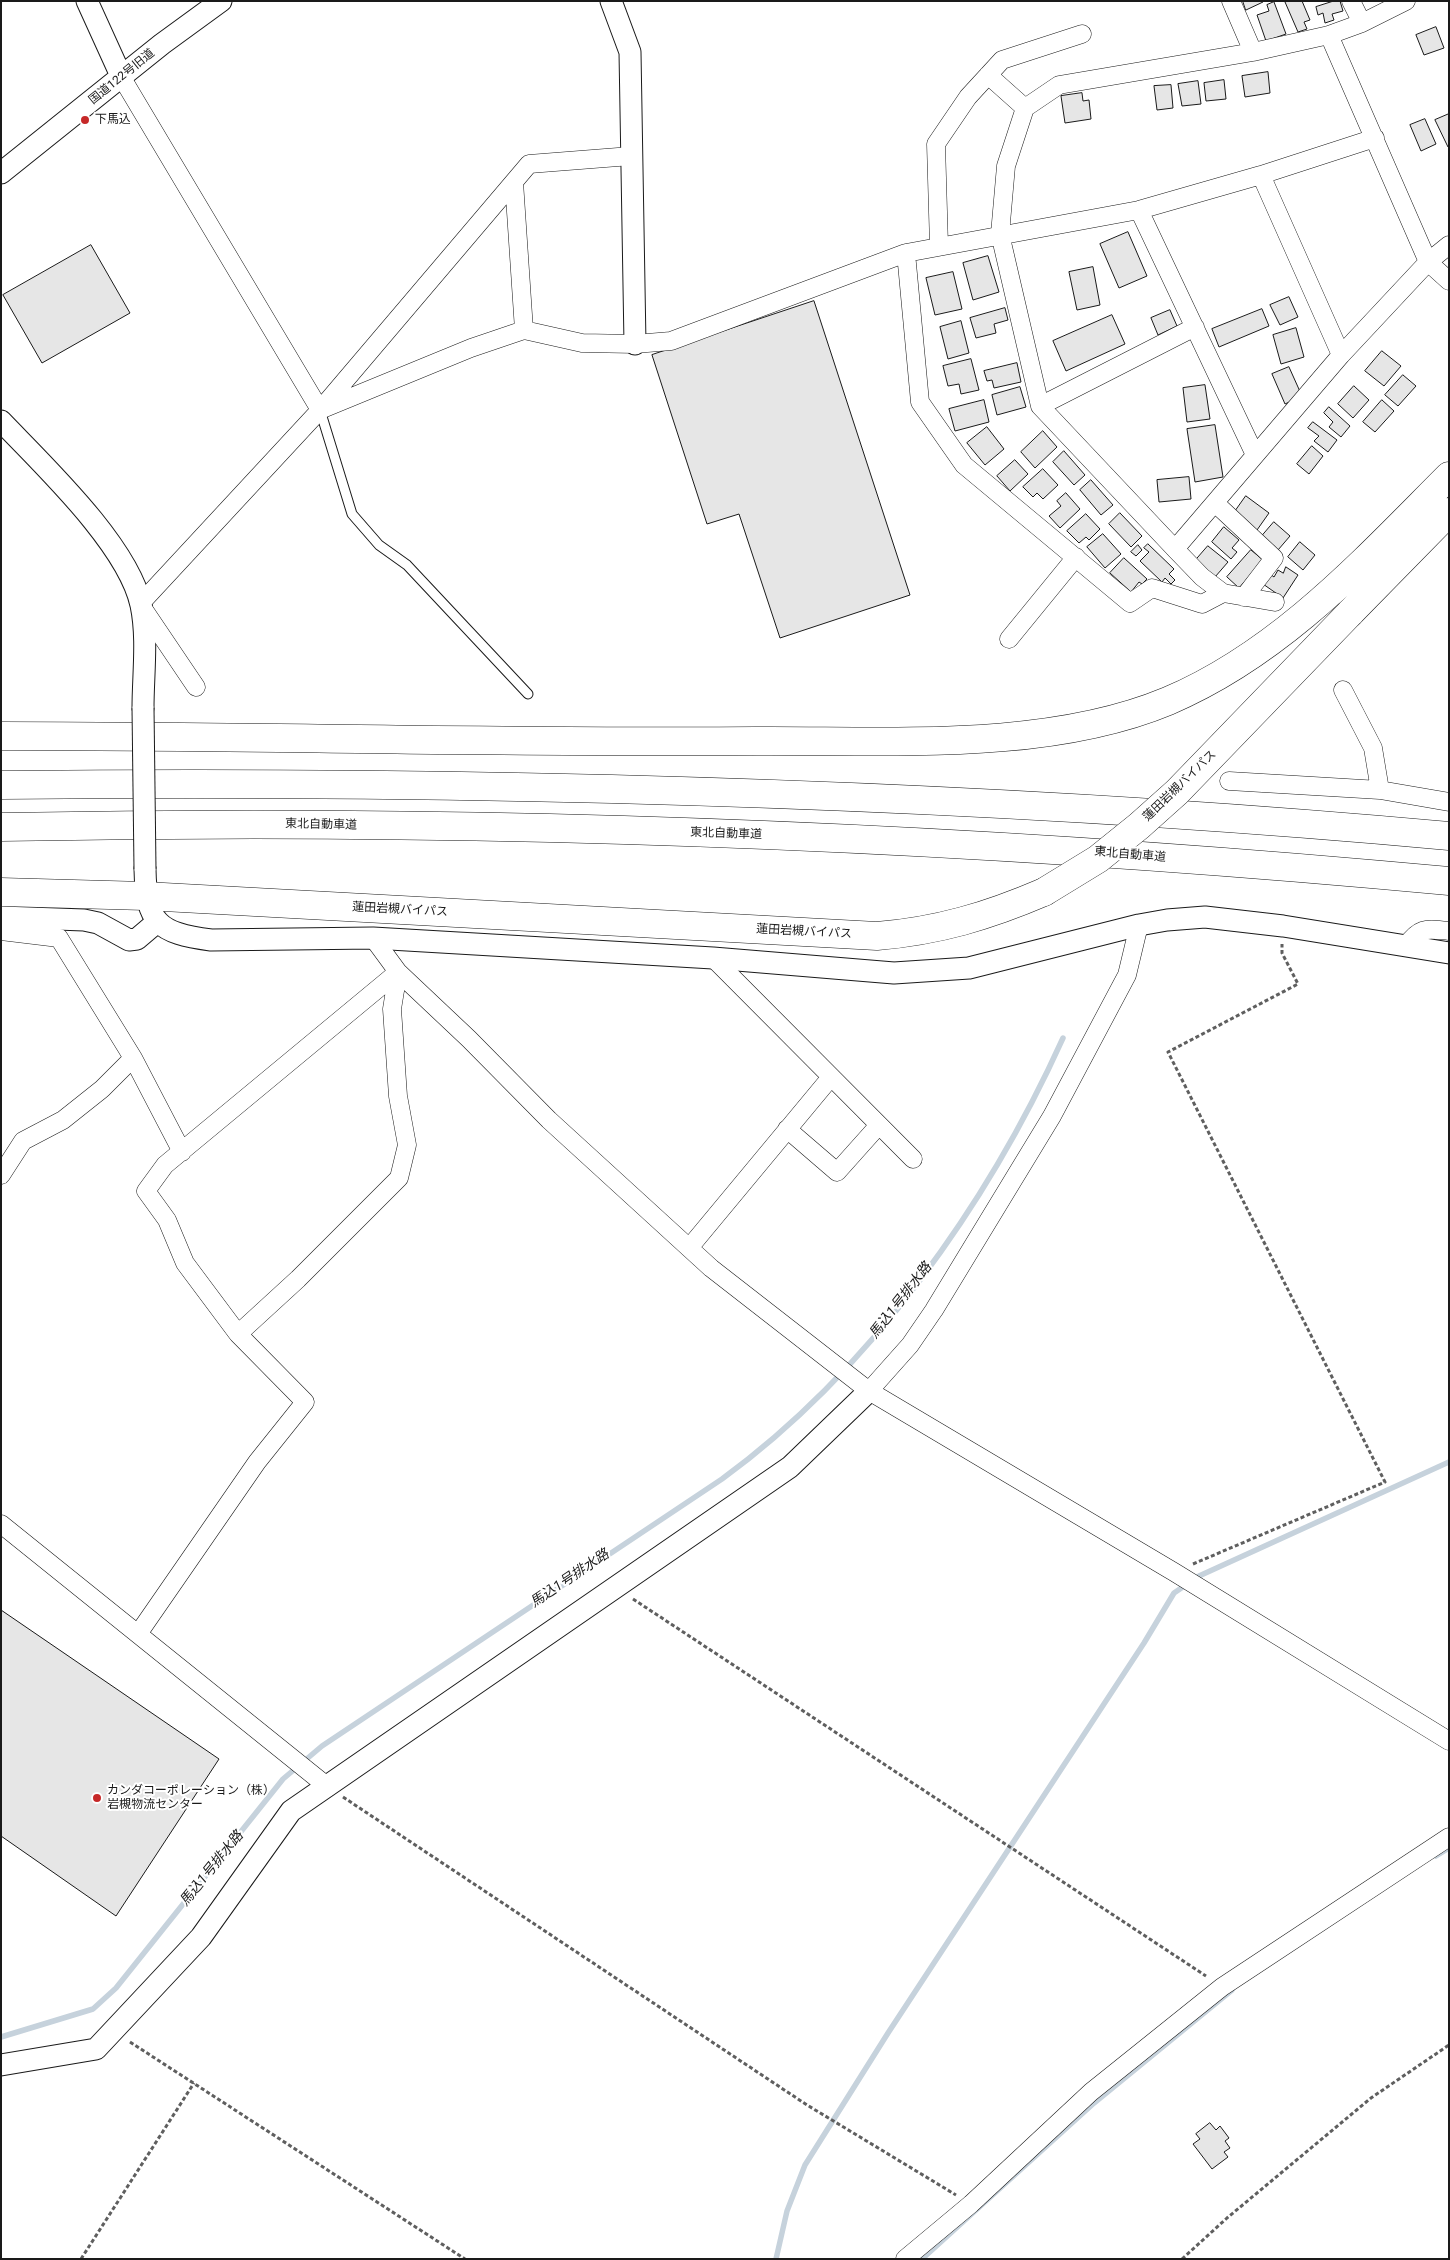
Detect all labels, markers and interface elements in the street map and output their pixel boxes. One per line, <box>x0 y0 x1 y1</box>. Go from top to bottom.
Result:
street label: 国道122号旧道 <box>86 46 158 108</box>
place label: 下馬込 <box>95 113 131 127</box>
marker: 下馬込 <box>79 114 91 126</box>
street label: 蓮田岩槻バイパス <box>1140 747 1220 825</box>
street label: 東北自動車道 <box>285 817 357 833</box>
street label: 東北自動車道 <box>690 826 762 842</box>
street label: 東北自動車道 <box>1094 845 1166 865</box>
street label: 蓮田岩槻バイパス <box>352 900 448 920</box>
street label: 蓮田岩槻バイパス <box>756 922 852 942</box>
water label: 馬込1号排水路 <box>866 1260 936 1342</box>
water label: 馬込1号排水路 <box>527 1546 613 1612</box>
place label: カンダコーポレーション（株） 岩槻物流センター <box>107 1784 275 1812</box>
marker: カンダコーポレーション（株） 岩槻物流センター <box>91 1792 103 1804</box>
water label: 馬込1号排水路 <box>177 1828 247 1910</box>

